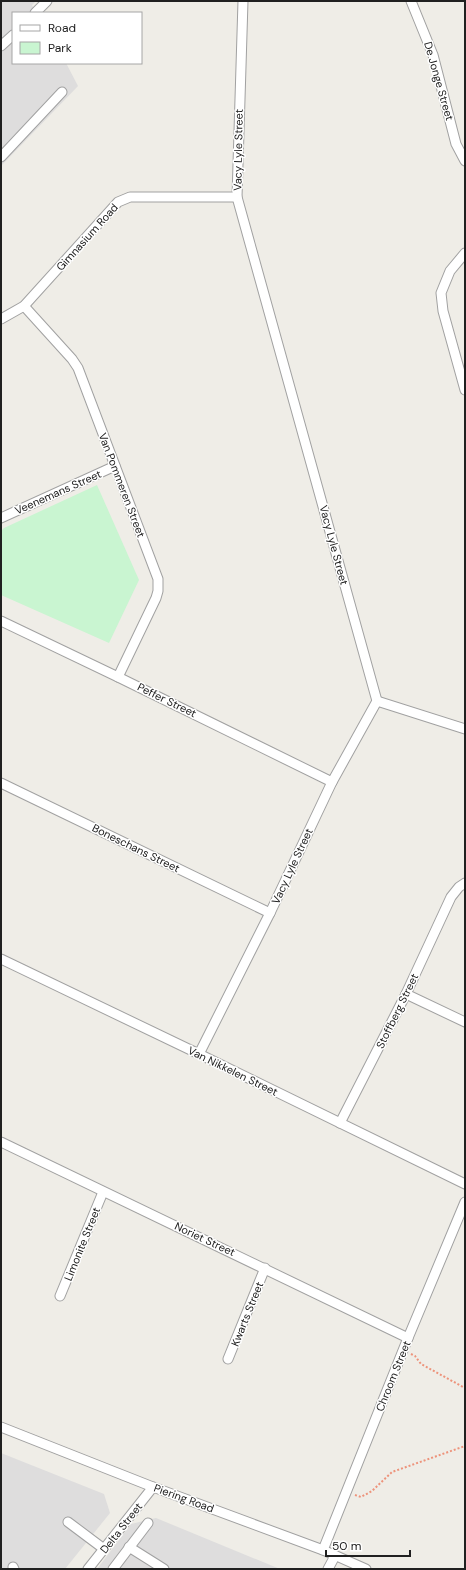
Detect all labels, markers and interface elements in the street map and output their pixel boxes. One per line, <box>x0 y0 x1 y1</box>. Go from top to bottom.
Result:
legend <box>12 12 142 64</box>
text: Road <box>48 20 76 36</box>
text: Park <box>48 40 72 56</box>
street label: De Jonge Street <box>421 40 457 122</box>
street label: Vacy Lyle Street <box>230 109 246 191</box>
street label: Gimnasium Road <box>53 200 121 274</box>
street label: Van Pommeren Street <box>96 431 148 539</box>
street label: Veenemans Street <box>12 467 104 517</box>
street label: Vacy Lyle Street <box>317 504 351 586</box>
street label: Peffer Street <box>135 680 199 720</box>
street label: Boneschans Street <box>90 821 182 875</box>
street label: Vacy Lyle Street <box>268 826 316 906</box>
street label: Stoffberg Street <box>373 971 421 1051</box>
street label: Van Nikkelen Street <box>186 1043 280 1099</box>
street label: Limonite Street <box>61 1205 103 1283</box>
street label: Noriet Street <box>172 1219 238 1259</box>
street label: Kwarts Street <box>228 1280 266 1348</box>
street label: Chroom Street <box>372 1339 414 1413</box>
street label: Piering Road <box>152 1481 216 1515</box>
street label: Delta Street <box>97 1500 145 1556</box>
scale bar <box>326 1532 410 1558</box>
text: 50 m <box>332 1538 361 1554</box>

